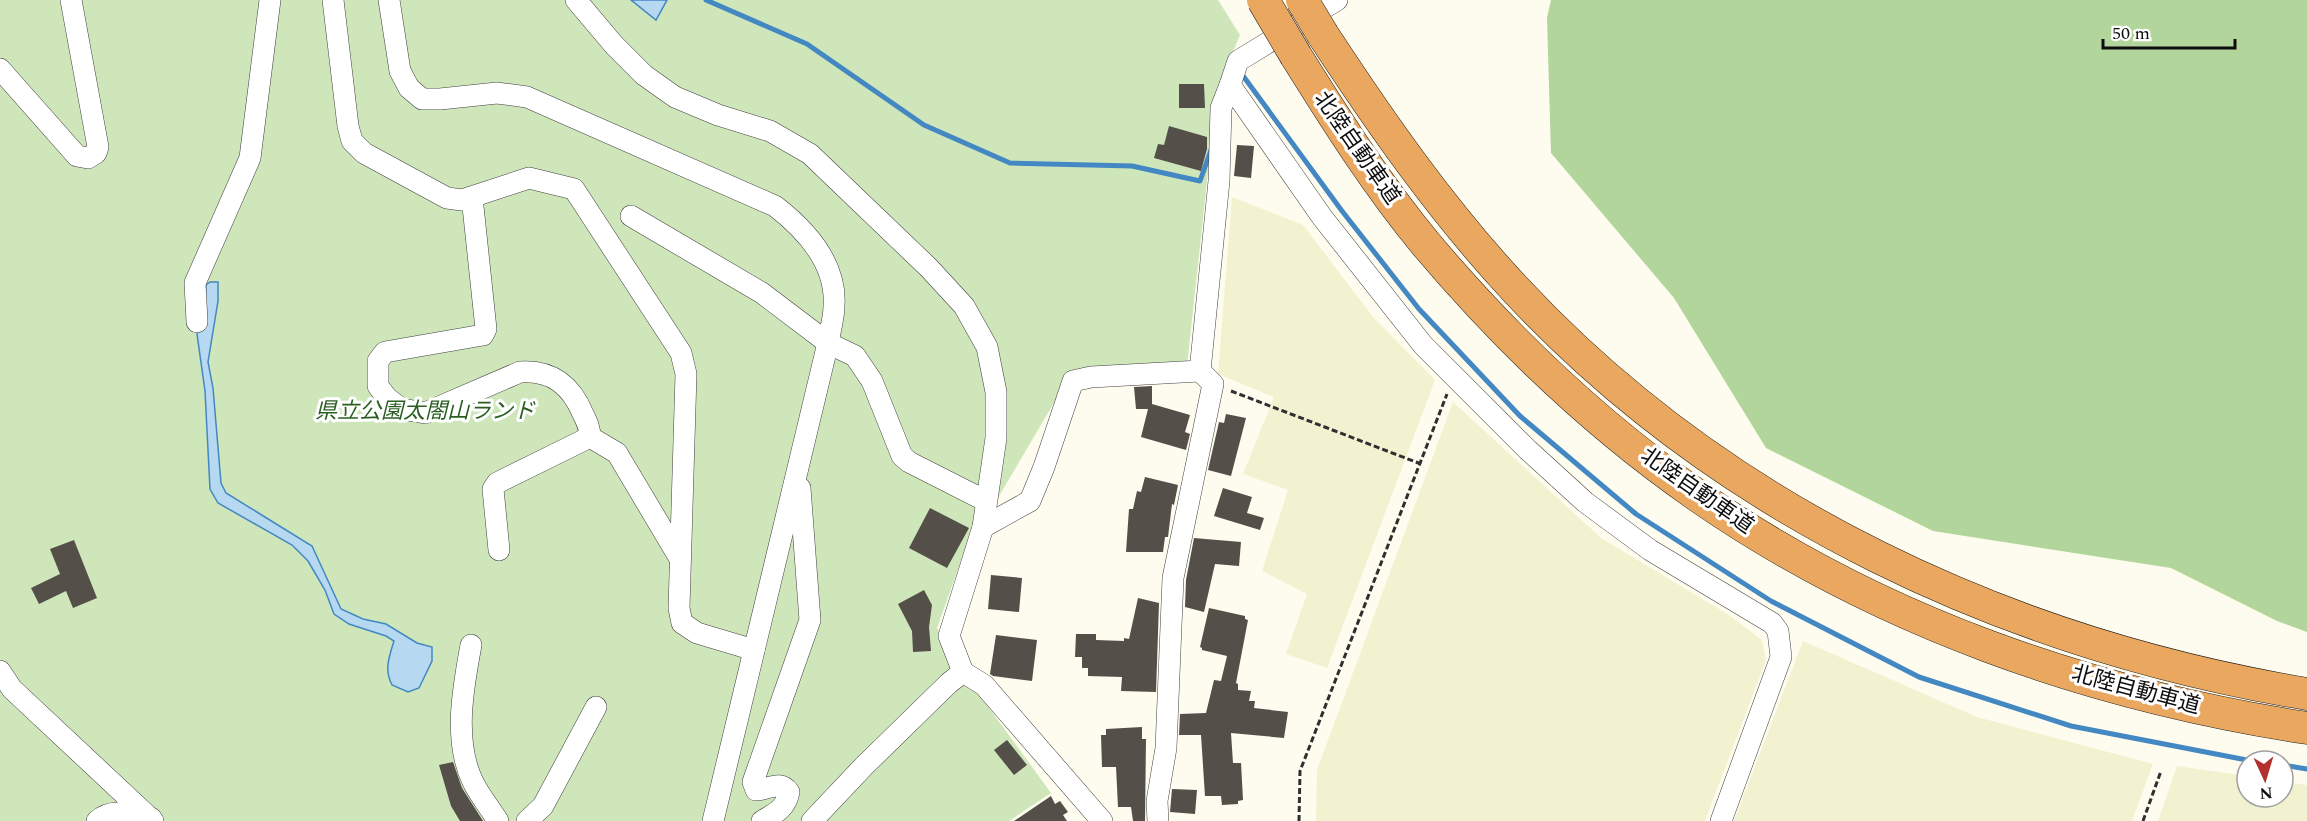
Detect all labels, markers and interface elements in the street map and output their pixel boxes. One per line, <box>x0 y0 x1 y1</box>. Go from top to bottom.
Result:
scale bar <box>2103 12 2235 50</box>
text: 50 m <box>2112 20 2150 47</box>
street label: 北陸自動車道 <box>1306 84 1408 212</box>
park label: 県立公園太閤山ランド <box>315 395 536 428</box>
street label: 北陸自動車道 <box>1633 440 1761 542</box>
street label: 北陸自動車道 <box>2068 657 2204 723</box>
north arrow <box>2235 749 2295 809</box>
text: N <box>2259 781 2273 805</box>

